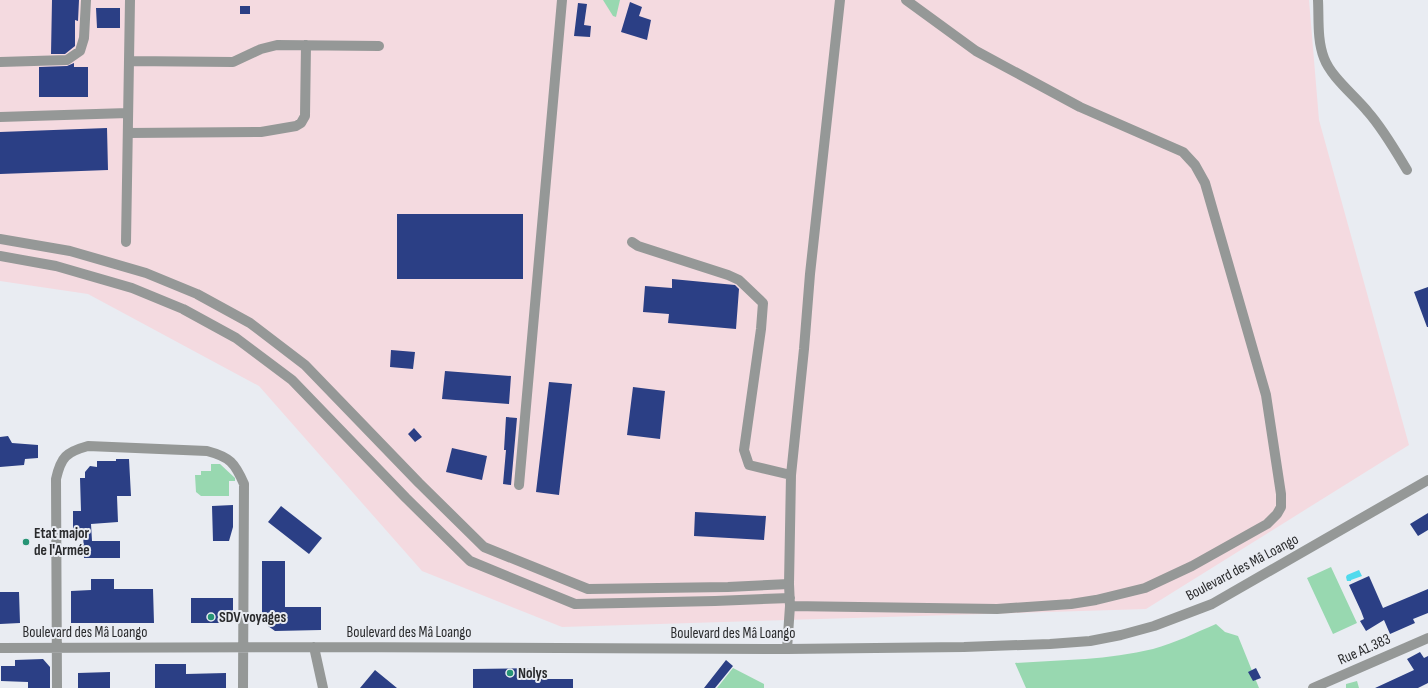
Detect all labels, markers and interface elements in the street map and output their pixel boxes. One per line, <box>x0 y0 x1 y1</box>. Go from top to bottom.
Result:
place label: Etat major de l'Armée <box>34 524 90 560</box>
street label: Boulevard des Mâ Loango <box>1183 530 1302 605</box>
marker: Etat major de l'Armée <box>21 537 31 547</box>
place label: SDV voyages <box>219 608 286 627</box>
marker: SDV voyages <box>206 612 216 622</box>
street label: Boulevard des Mâ Loango <box>22 623 148 642</box>
street label: Boulevard des Mâ Loango <box>346 623 472 642</box>
street label: Boulevard des Mâ Loango <box>670 624 796 643</box>
street label: Rue A1.383 <box>1335 629 1393 669</box>
place label: Nolys <box>518 664 548 683</box>
marker: Nolys <box>505 668 515 678</box>

